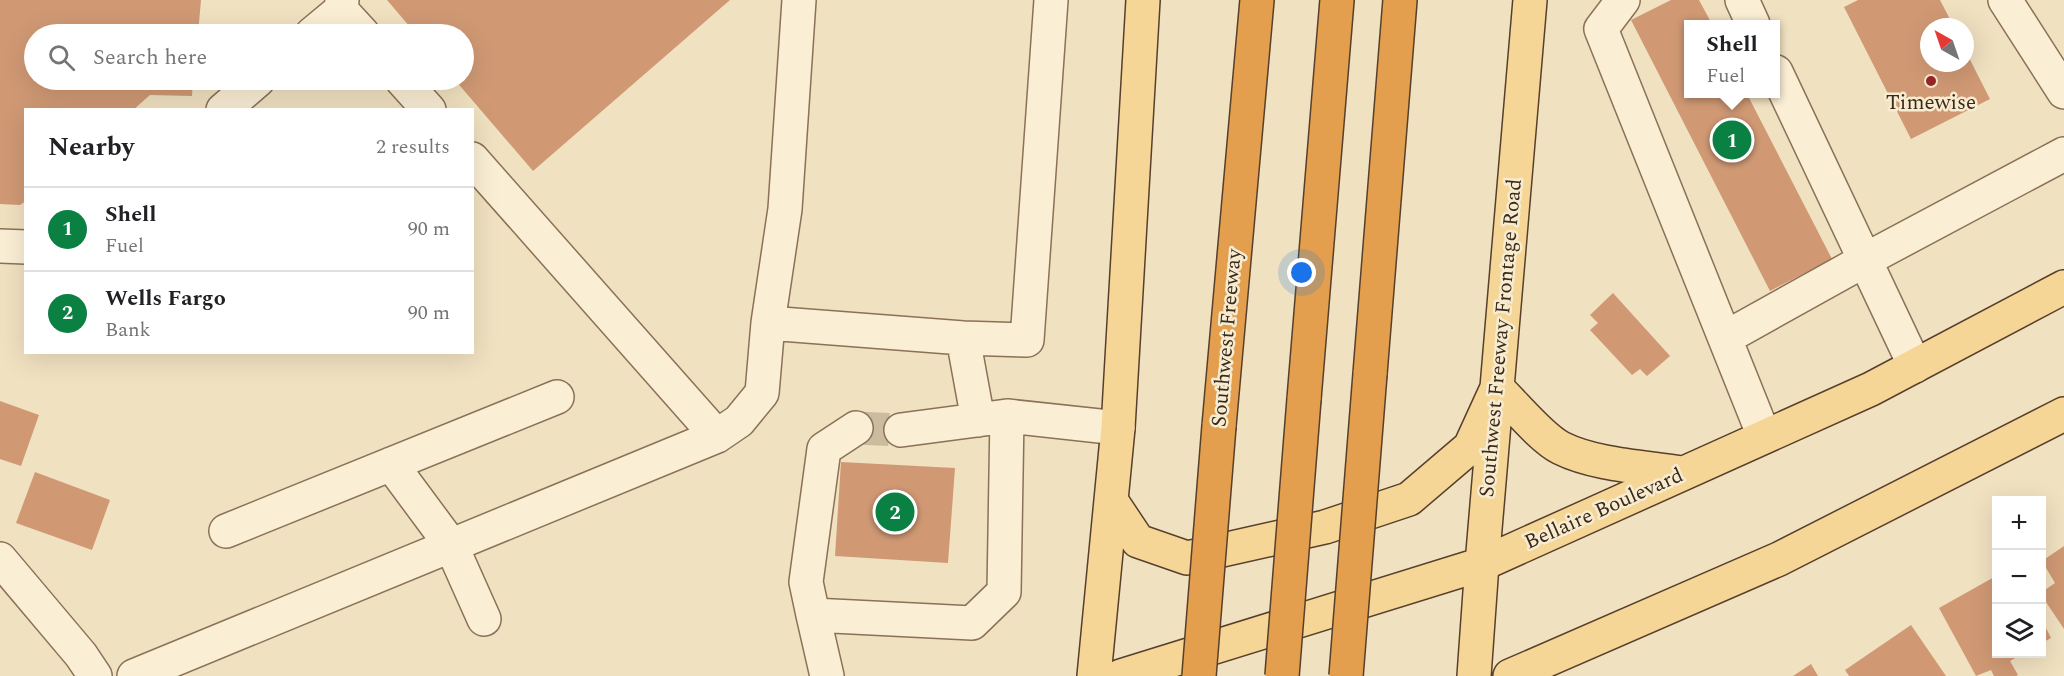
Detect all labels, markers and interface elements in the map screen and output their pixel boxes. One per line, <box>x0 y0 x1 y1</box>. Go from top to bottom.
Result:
north arrow <box>1920 18 1974 72</box>
popup <box>1684 20 1780 98</box>
search box <box>24 24 474 90</box>
text: Shell <box>1706 28 1758 61</box>
icon: search <box>45 41 78 74</box>
text: Search here <box>93 41 207 74</box>
text: Fuel <box>1706 61 1745 91</box>
marker: Timewise <box>1924 74 1938 88</box>
place label: Timewise <box>1886 87 1976 119</box>
pin: 1 <box>1712 118 1752 162</box>
text: Nearby <box>48 127 134 167</box>
text: 2 results <box>376 132 450 162</box>
street label: Southwest Freeway Frontage Road <box>1471 177 1531 499</box>
text: Shell <box>105 198 156 231</box>
text: 1 <box>62 214 73 244</box>
text: 90 m <box>408 214 450 244</box>
text: Fuel <box>105 231 144 261</box>
street label: Southwest Freeway <box>1203 247 1251 428</box>
your location <box>1287 258 1316 287</box>
text: Wells Fargo <box>105 282 226 315</box>
text: 2 <box>62 298 73 328</box>
text: 90 m <box>408 298 450 328</box>
text: Bank <box>105 315 151 345</box>
street label: Bellaire Boulevard <box>1519 460 1689 558</box>
pin: 2 <box>876 490 914 534</box>
map controls <box>1992 496 2046 658</box>
button: + <box>1992 496 2046 550</box>
button: − <box>1992 550 2046 604</box>
button: layers <box>1992 604 2046 658</box>

